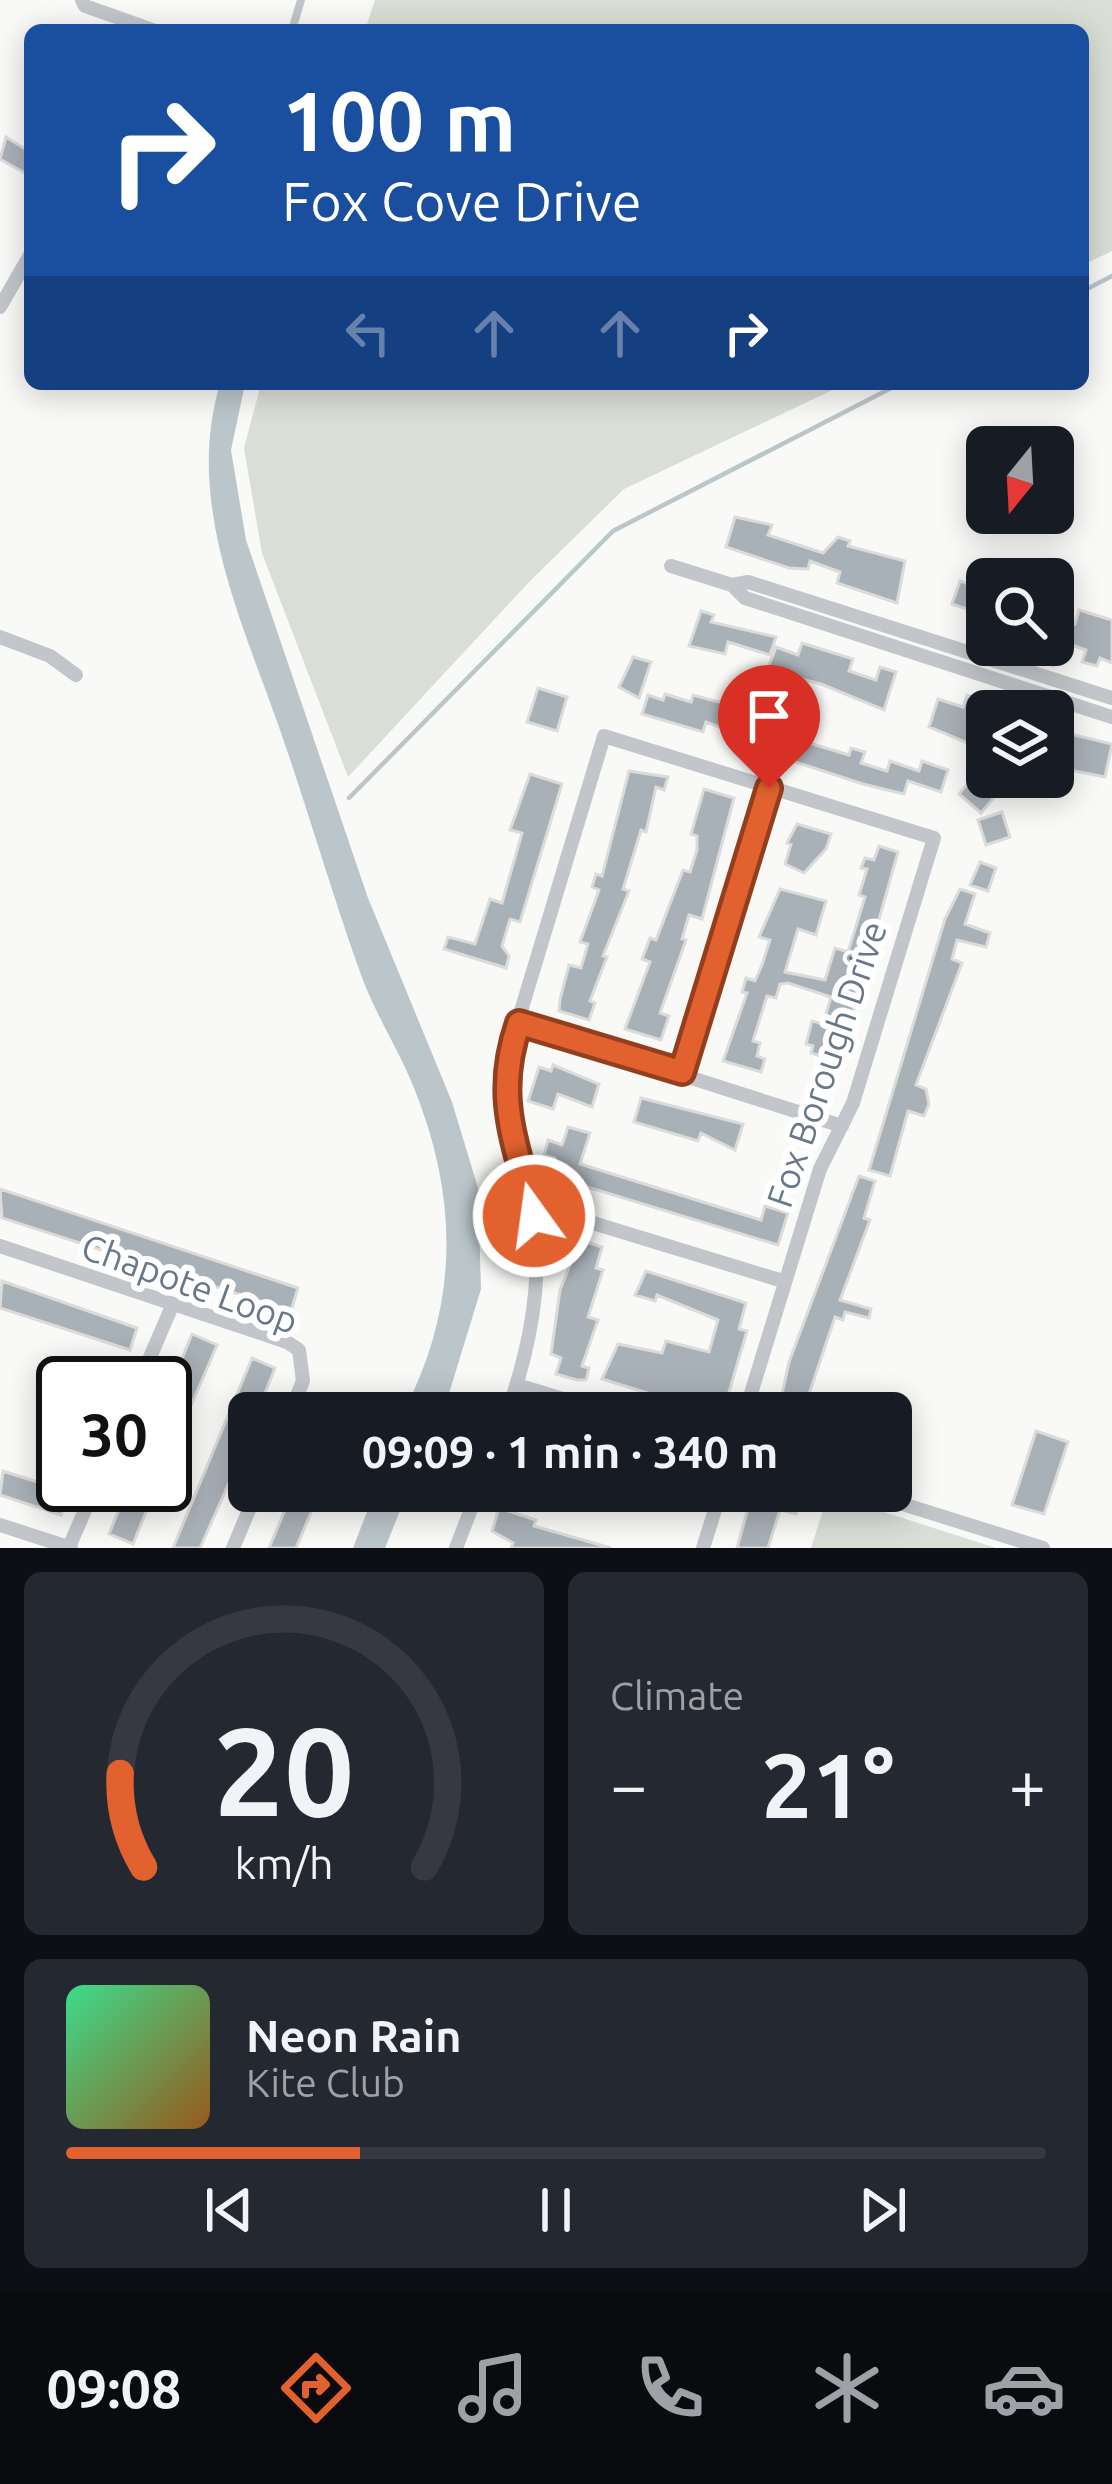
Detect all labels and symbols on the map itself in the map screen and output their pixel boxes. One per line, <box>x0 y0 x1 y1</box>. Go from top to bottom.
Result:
north arrow <box>966 426 1074 534</box>
pin <box>718 665 820 788</box>
street label: Fox Borough Drive <box>758 916 894 1212</box>
position arrow <box>471 1153 597 1279</box>
street label: Chapote Loop <box>76 1225 304 1341</box>
speed limit sign: 30 <box>36 1356 192 1512</box>

